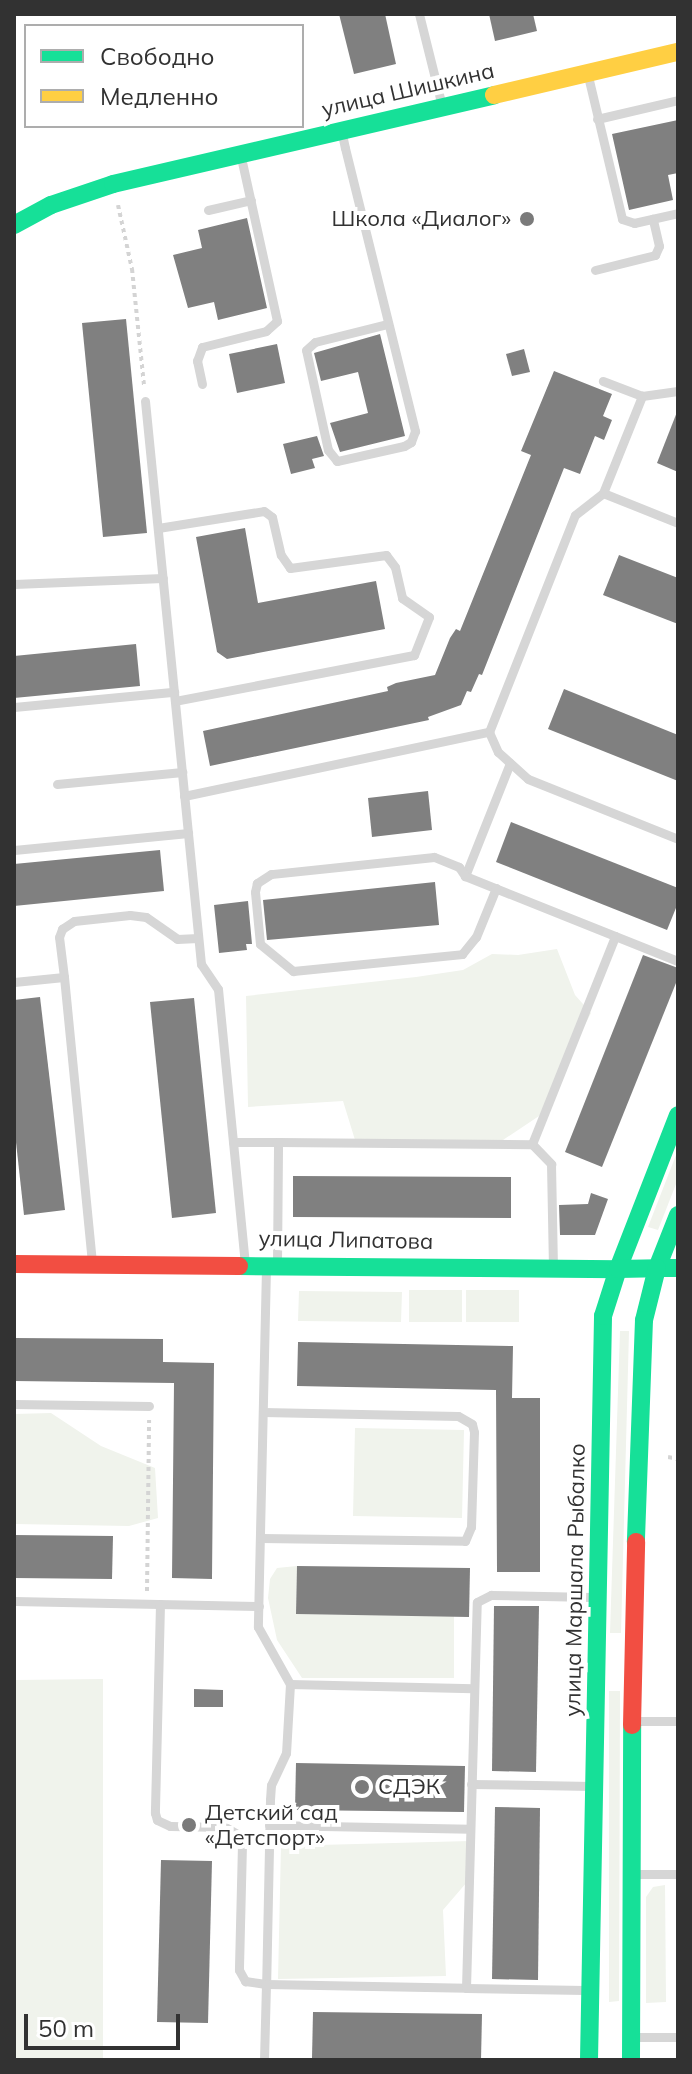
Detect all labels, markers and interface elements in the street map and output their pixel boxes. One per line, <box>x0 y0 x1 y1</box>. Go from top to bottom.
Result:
legend <box>24 24 304 128</box>
text: Свободно <box>100 41 215 71</box>
street label: улица Шишкина <box>319 57 497 123</box>
text: Медленно <box>100 81 219 111</box>
place label: Школа «Диалог» <box>332 206 511 232</box>
marker: Школа «Диалог» <box>518 210 536 228</box>
street label: улица Липатова <box>258 1225 434 1255</box>
street label: улица Маршала Рыбалко <box>559 1443 591 1717</box>
place label: СДЭК <box>378 1774 440 1800</box>
marker: СДЭК <box>353 1778 371 1796</box>
place label: Детский сад «Детспорт» <box>205 1799 338 1850</box>
marker: Детский сад «Детспорт» <box>180 1816 198 1834</box>
scale bar <box>28 1998 184 2048</box>
text: 50 m <box>38 2013 94 2043</box>

